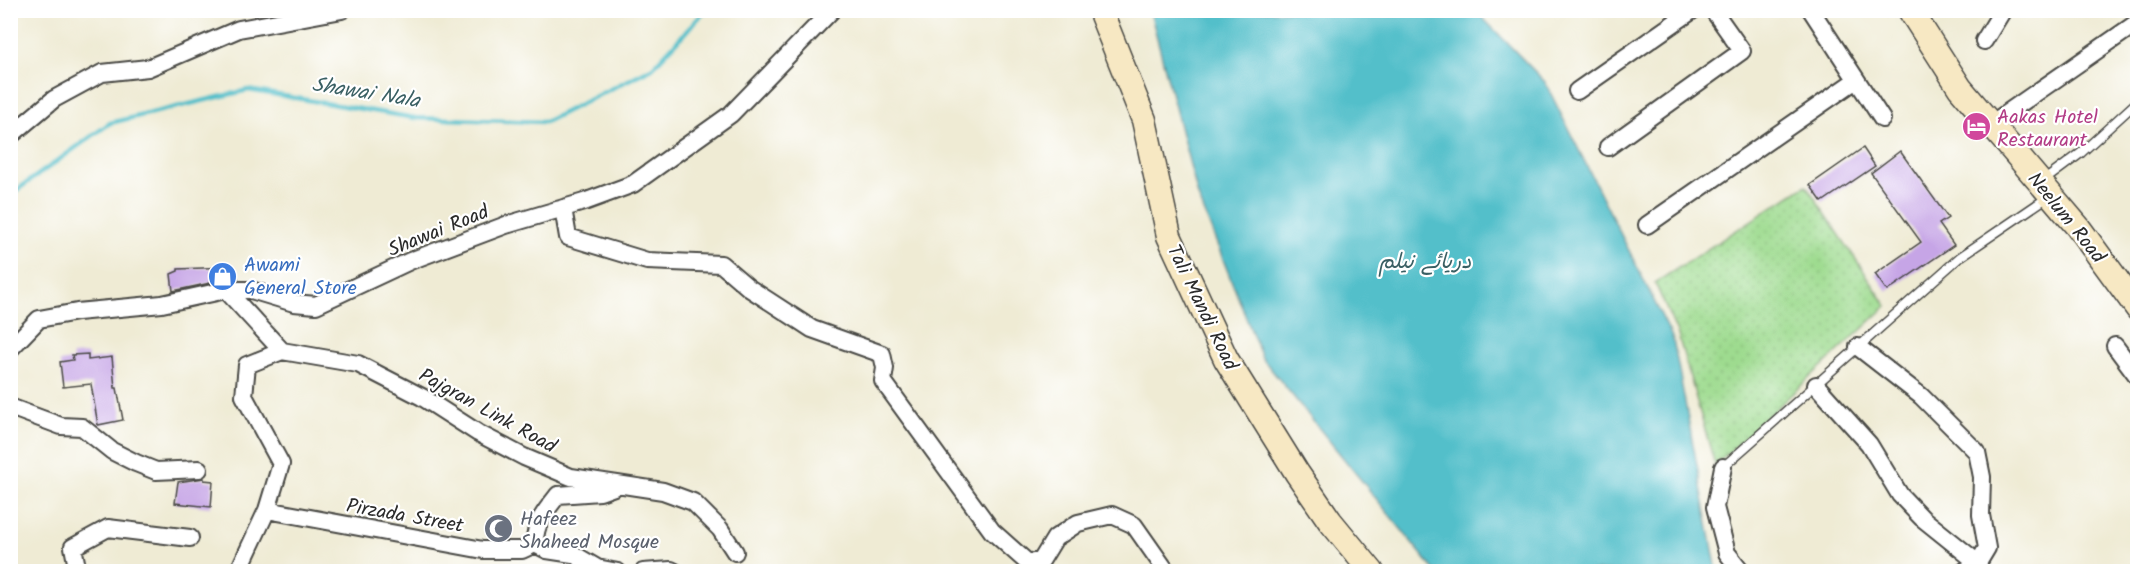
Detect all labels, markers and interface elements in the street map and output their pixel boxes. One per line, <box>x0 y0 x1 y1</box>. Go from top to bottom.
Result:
water label: Shawai Nala <box>309 69 423 118</box>
place label: Aakas Hotel Restaurant <box>1997 102 2098 157</box>
hotel icon: Aakas Hotel Restaurant <box>1960 111 1992 143</box>
street label: Neelum Road <box>2018 165 2113 272</box>
street label: Shawai Road <box>383 197 495 267</box>
street label: Tali Mandi Road <box>1157 240 1246 377</box>
water label: دریائے نیلم <box>1379 246 1471 279</box>
place label: Awami General Store <box>244 250 357 305</box>
shop icon: Awami General Store <box>207 260 239 292</box>
street label: Pajgran Link Road <box>412 361 563 463</box>
street label: Pirzada Street <box>344 491 466 543</box>
place label: Hafeez Shaheed Mosque <box>520 504 659 559</box>
mosque icon: Hafeez Shaheed Mosque <box>483 513 515 545</box>

